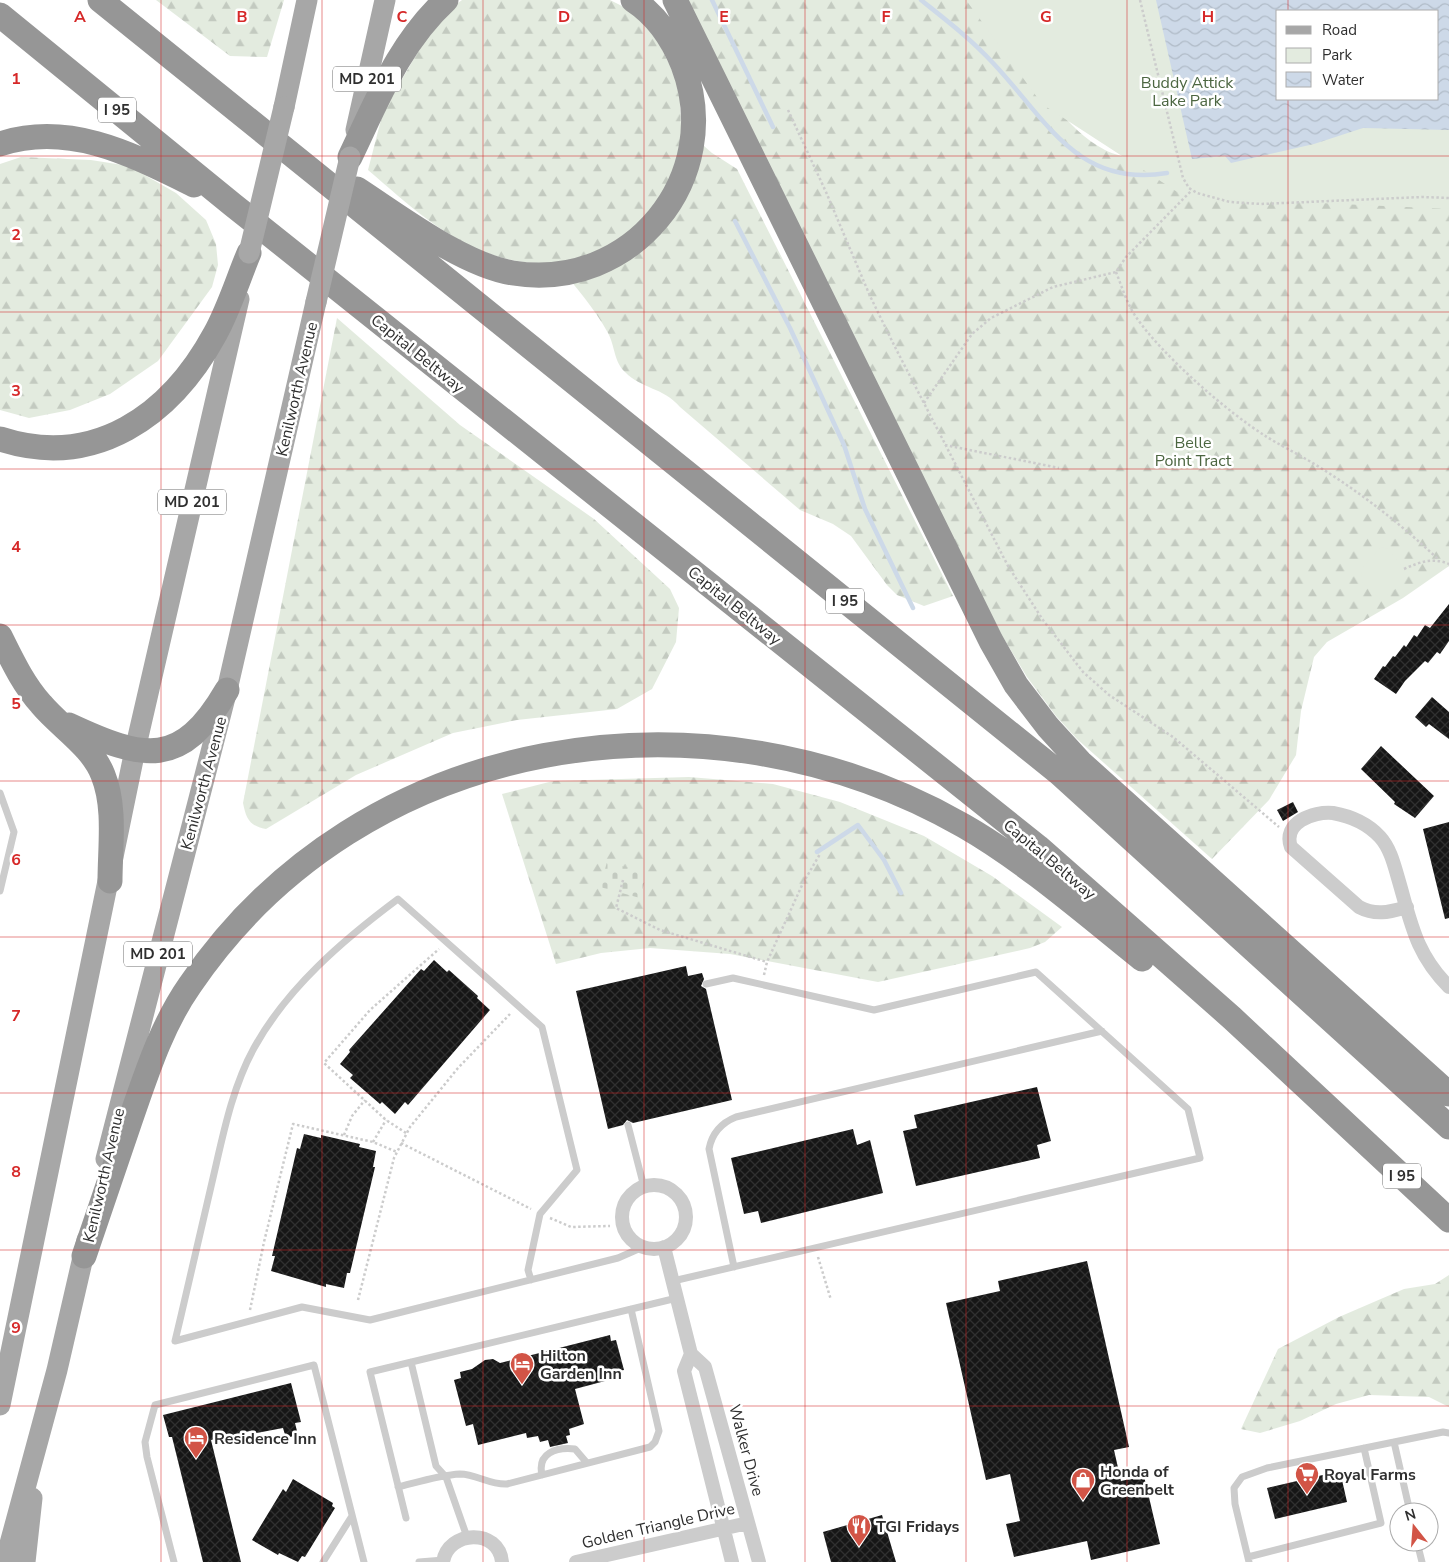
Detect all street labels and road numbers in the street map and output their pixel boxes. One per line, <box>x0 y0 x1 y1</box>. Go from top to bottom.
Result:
road number: MD 201 <box>333 66 401 92</box>
road number: I 95 <box>98 98 136 122</box>
street label: Capital Beltway <box>366 309 469 399</box>
street label: Kenilworth Avenue <box>271 320 323 459</box>
road number: MD 201 <box>158 490 226 514</box>
street label: Capital Beltway <box>683 561 786 651</box>
road number: I 95 <box>826 588 864 614</box>
street label: Kenilworth Avenue <box>176 714 232 852</box>
street label: Capital Beltway <box>998 815 1101 905</box>
road number: MD 201 <box>124 942 192 966</box>
street label: Kenilworth Avenue <box>78 1106 130 1245</box>
road number: I 95 <box>1383 1164 1421 1188</box>
street label: Walker Drive <box>723 1402 769 1499</box>
street label: Golden Triangle Drive <box>580 1498 737 1554</box>

